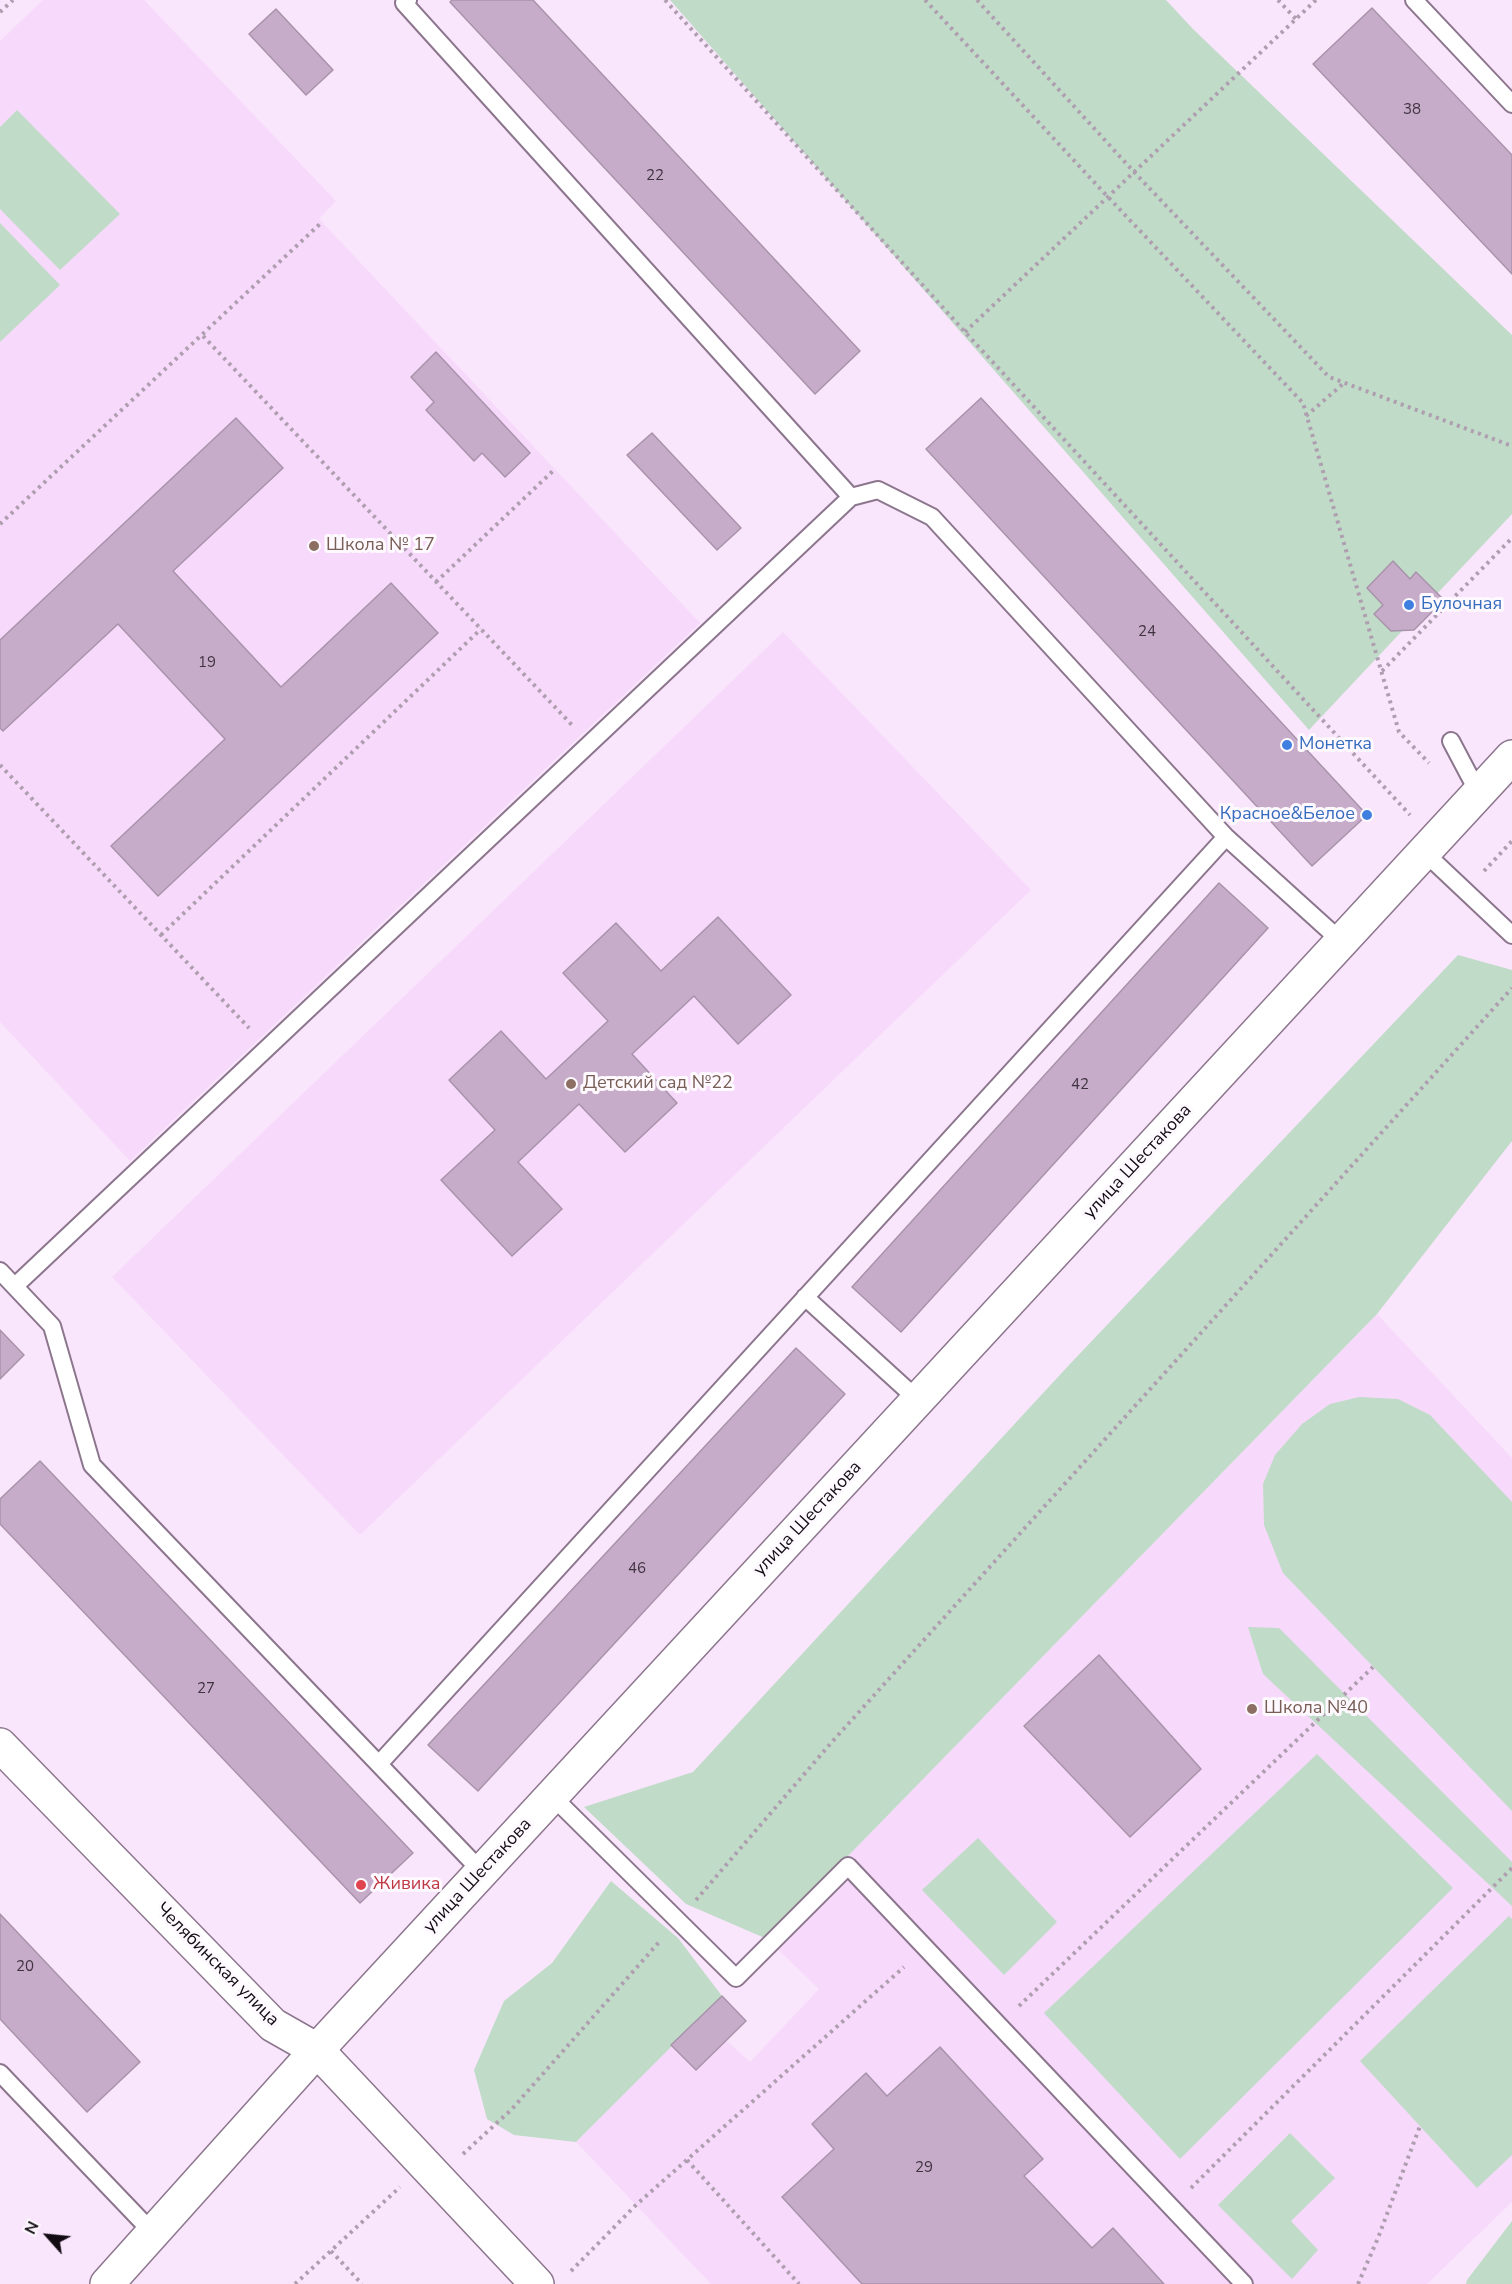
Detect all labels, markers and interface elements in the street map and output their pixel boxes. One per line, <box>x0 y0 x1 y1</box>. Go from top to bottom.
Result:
house number: 38 <box>1403 101 1421 119</box>
house number: 22 <box>646 167 664 185</box>
place label: Школа № 17 <box>326 535 435 557</box>
marker: Школа № 17 <box>307 539 321 553</box>
place label: Булочная <box>1421 594 1502 616</box>
marker: Булочная <box>1402 598 1416 612</box>
house number: 24 <box>1138 623 1156 641</box>
house number: 19 <box>198 654 216 672</box>
place label: Монетка <box>1299 734 1372 756</box>
marker: Монетка <box>1280 738 1294 752</box>
place label: Красное&Белое <box>1220 804 1355 826</box>
marker: Красное&Белое <box>1360 808 1374 822</box>
place label: Детский сад №22 <box>583 1073 733 1095</box>
house number: 42 <box>1071 1076 1089 1094</box>
marker: Детский сад №22 <box>564 1077 578 1091</box>
street label: улица Шестакова <box>1079 1100 1197 1224</box>
street label: улица Шестакова <box>749 1457 867 1581</box>
house number: 46 <box>628 1560 646 1578</box>
house number: 27 <box>197 1680 215 1698</box>
place label: Школа №40 <box>1264 1698 1368 1720</box>
marker: Школа №40 <box>1245 1702 1259 1716</box>
street label: улица Шестакова <box>419 1814 537 1938</box>
place label: Живика <box>373 1874 440 1896</box>
marker: Живика <box>354 1878 368 1892</box>
street label: Челябинская улица <box>151 1899 283 2031</box>
house number: 20 <box>16 1958 34 1976</box>
house number: 29 <box>915 2159 933 2177</box>
north arrow <box>18 2206 78 2266</box>
text: N <box>19 2218 44 2238</box>

